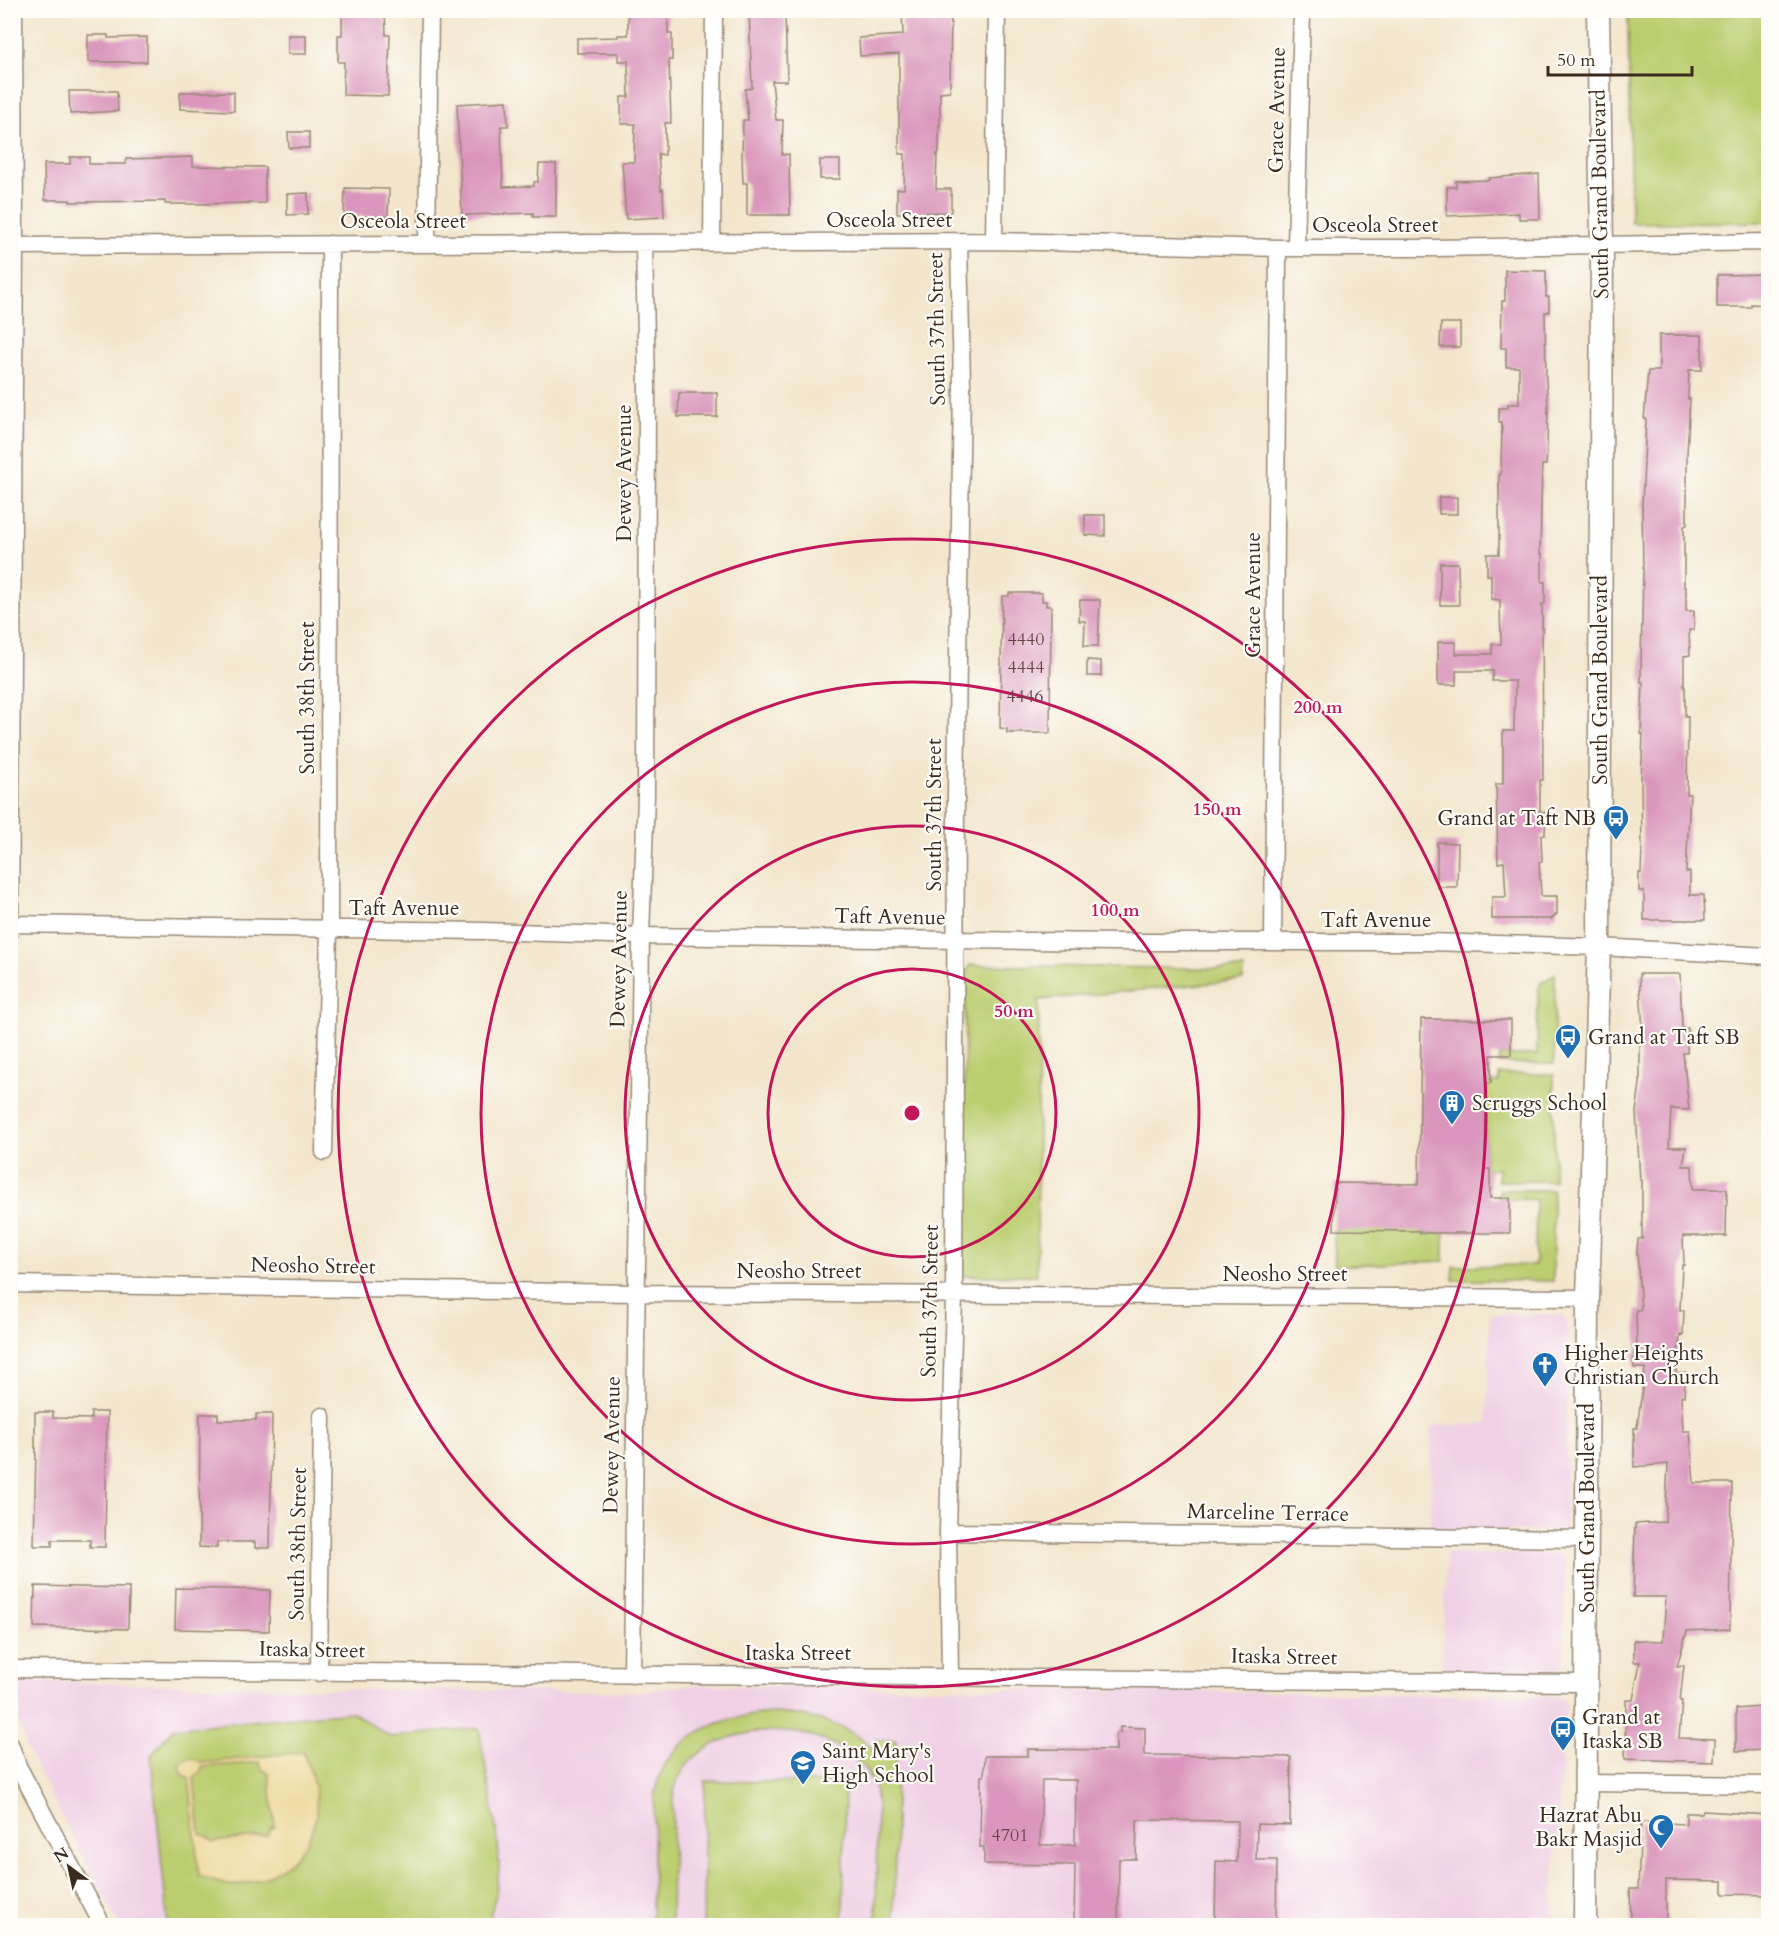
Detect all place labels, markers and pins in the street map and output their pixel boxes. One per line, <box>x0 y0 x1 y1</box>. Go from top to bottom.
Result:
bus stop icon: Grand at Taft NB <box>1601 803 1631 841</box>
place label: Grand at Taft NB <box>1437 804 1596 833</box>
bus stop icon: Grand at Taft SB <box>1553 1022 1583 1060</box>
place label: Grand at Taft SB <box>1588 1023 1739 1052</box>
building icon: Scruggs School <box>1437 1088 1467 1126</box>
place label: Scruggs School <box>1472 1089 1607 1118</box>
centre of rings <box>902 1103 922 1123</box>
place label: Higher Heights Christian Church <box>1564 1339 1720 1392</box>
church icon: Higher Heights Christian Church <box>1530 1350 1560 1388</box>
place label: Grand at Itaska SB <box>1582 1703 1663 1756</box>
bus stop icon: Grand at Itaska SB <box>1548 1714 1578 1752</box>
place label: Saint Mary's High School <box>822 1737 934 1790</box>
school or university icon: Saint Mary's High School <box>788 1748 818 1786</box>
place label: Hazrat Abu Bakr Masjid <box>1535 1801 1642 1854</box>
mosque icon: Hazrat Abu Bakr Masjid <box>1646 1812 1676 1850</box>

